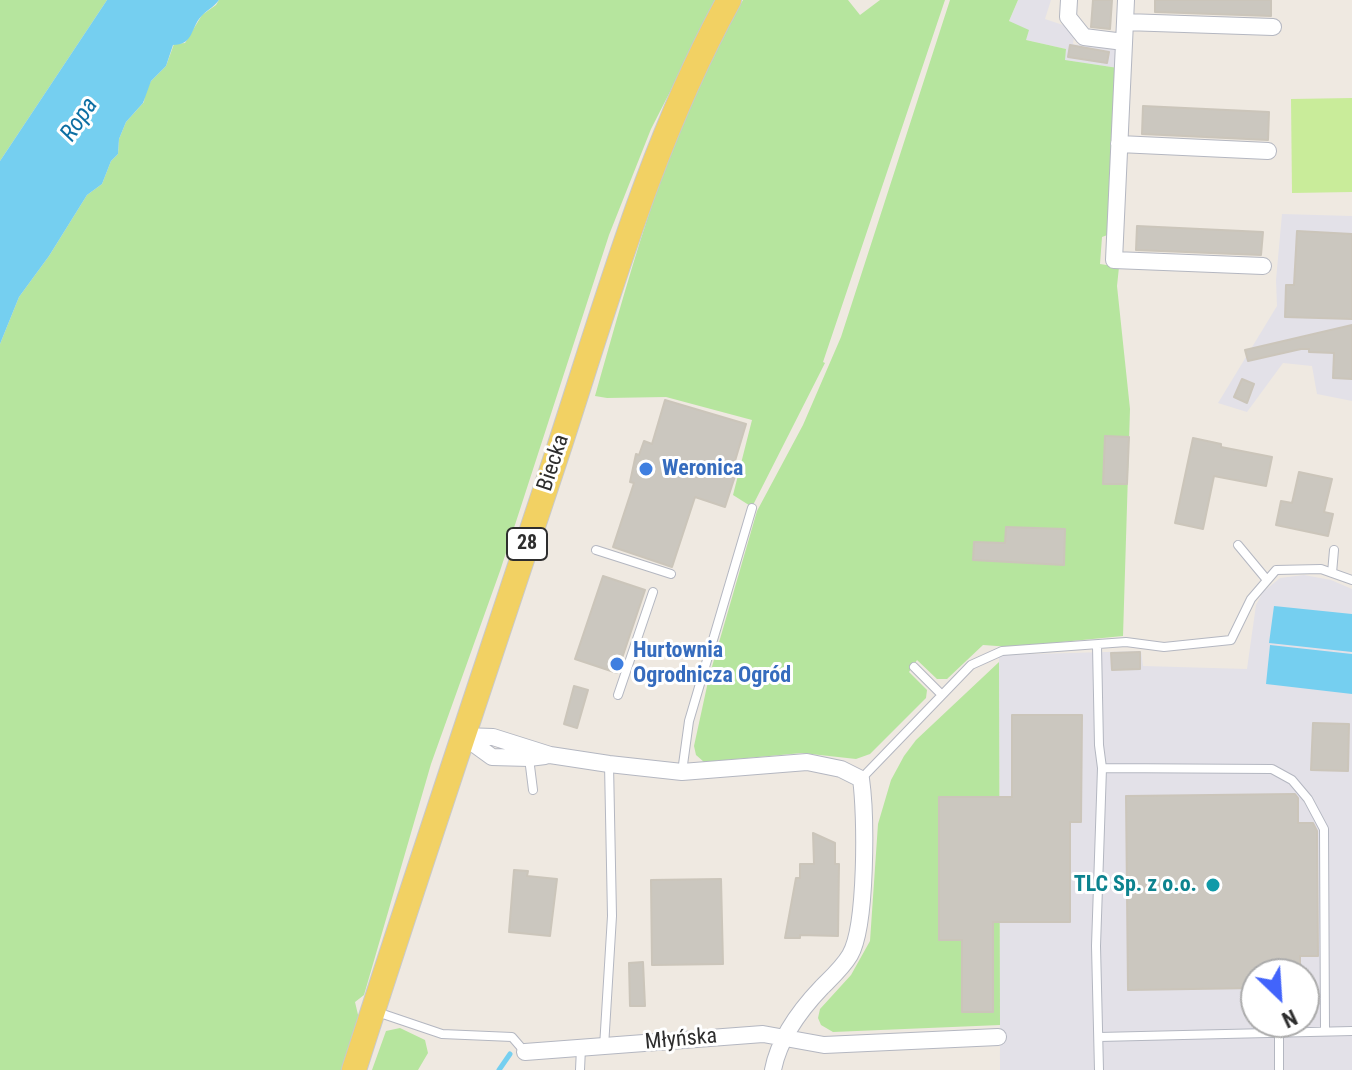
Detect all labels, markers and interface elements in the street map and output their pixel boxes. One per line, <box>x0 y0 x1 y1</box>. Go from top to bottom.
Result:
water label: Ropa <box>55 93 105 147</box>
street label: Biecka <box>532 431 576 495</box>
place label: Weronica <box>662 456 743 482</box>
marker: Weronica <box>637 460 655 478</box>
road number: 28 <box>507 528 547 560</box>
place label: Hurtownia Ogrodnicza Ogród <box>633 638 791 690</box>
marker: Hurtownia Ogrodnicza Ogród <box>608 655 626 673</box>
place label: TLC Sp. z o.o. <box>1074 872 1197 898</box>
marker: TLC Sp. z o.o. <box>1204 876 1222 894</box>
north arrow <box>1240 958 1320 1038</box>
text: N <box>1278 1004 1301 1033</box>
street label: Młyńska <box>644 1024 718 1056</box>

